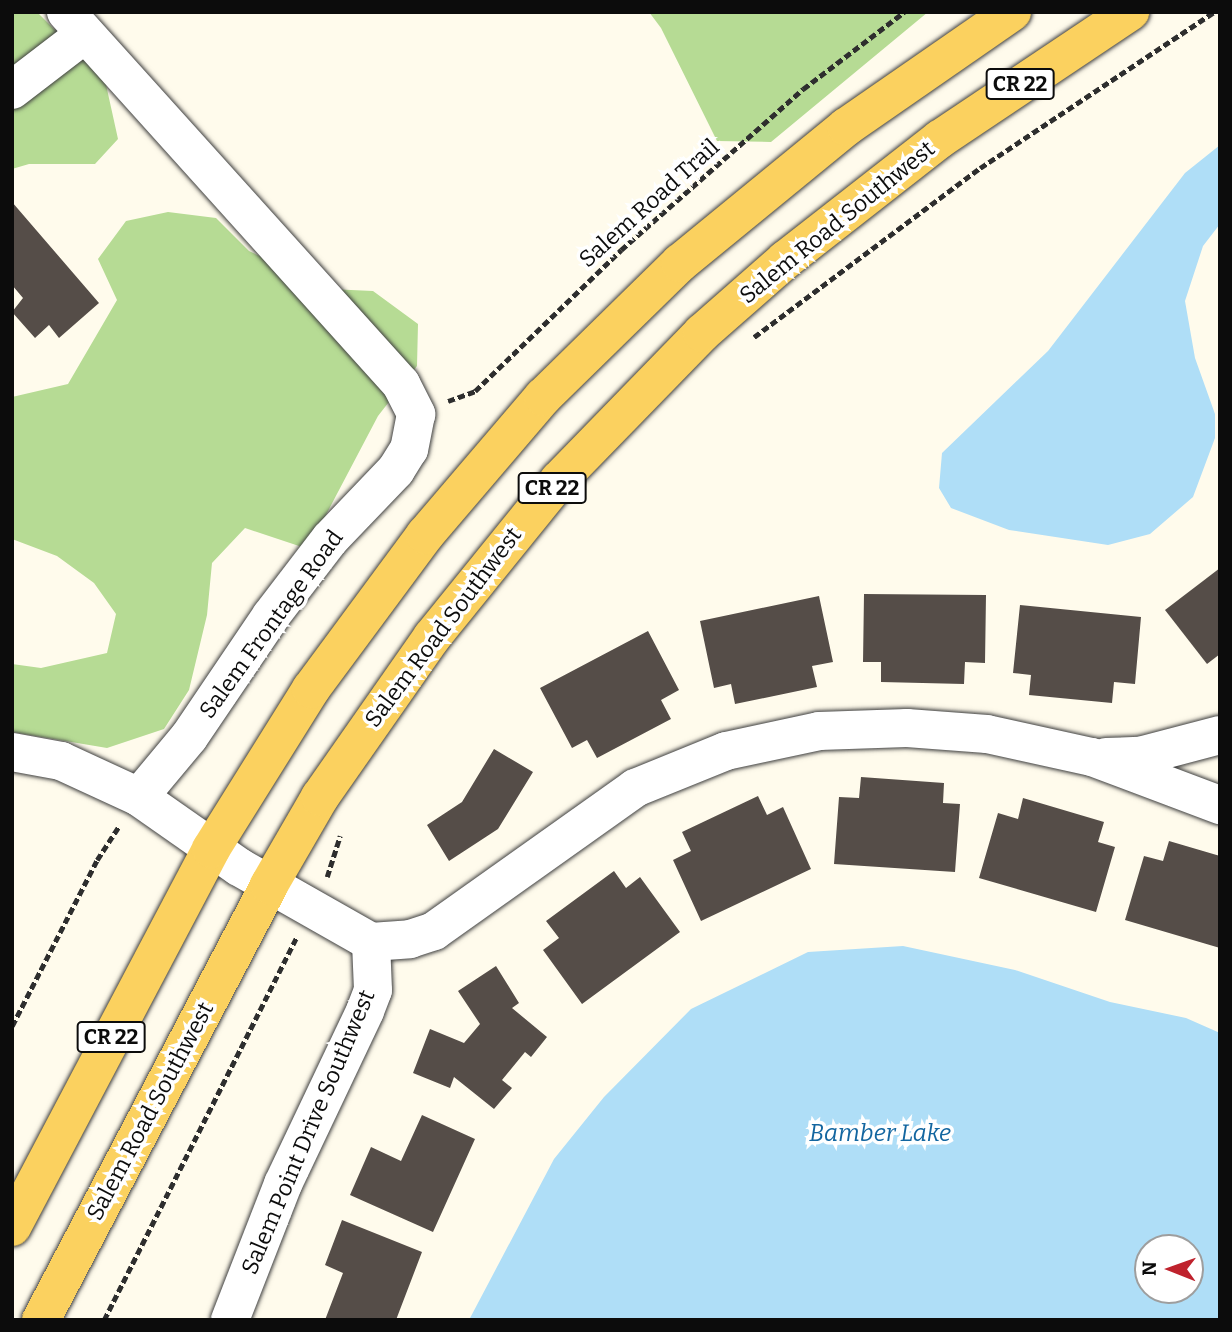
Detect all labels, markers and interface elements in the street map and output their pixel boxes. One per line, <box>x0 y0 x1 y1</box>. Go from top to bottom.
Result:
road number: CR 22 <box>985 66 1055 102</box>
street label: Salem Road Trail <box>573 133 725 273</box>
street label: Salem Road Southwest <box>734 135 940 309</box>
road number: CR 22 <box>517 470 587 505</box>
street label: Salem Road Southwest <box>359 522 527 732</box>
street label: Salem Frontage Road <box>193 524 349 724</box>
street label: Salem Point Drive Southwest <box>235 986 381 1278</box>
street label: Salem Road Southwest <box>81 997 219 1225</box>
road number: CR 22 <box>76 1020 146 1054</box>
water label: Bamber Lake <box>809 1120 951 1148</box>
north arrow <box>1134 1234 1204 1304</box>
text: N <box>1138 1261 1161 1276</box>

